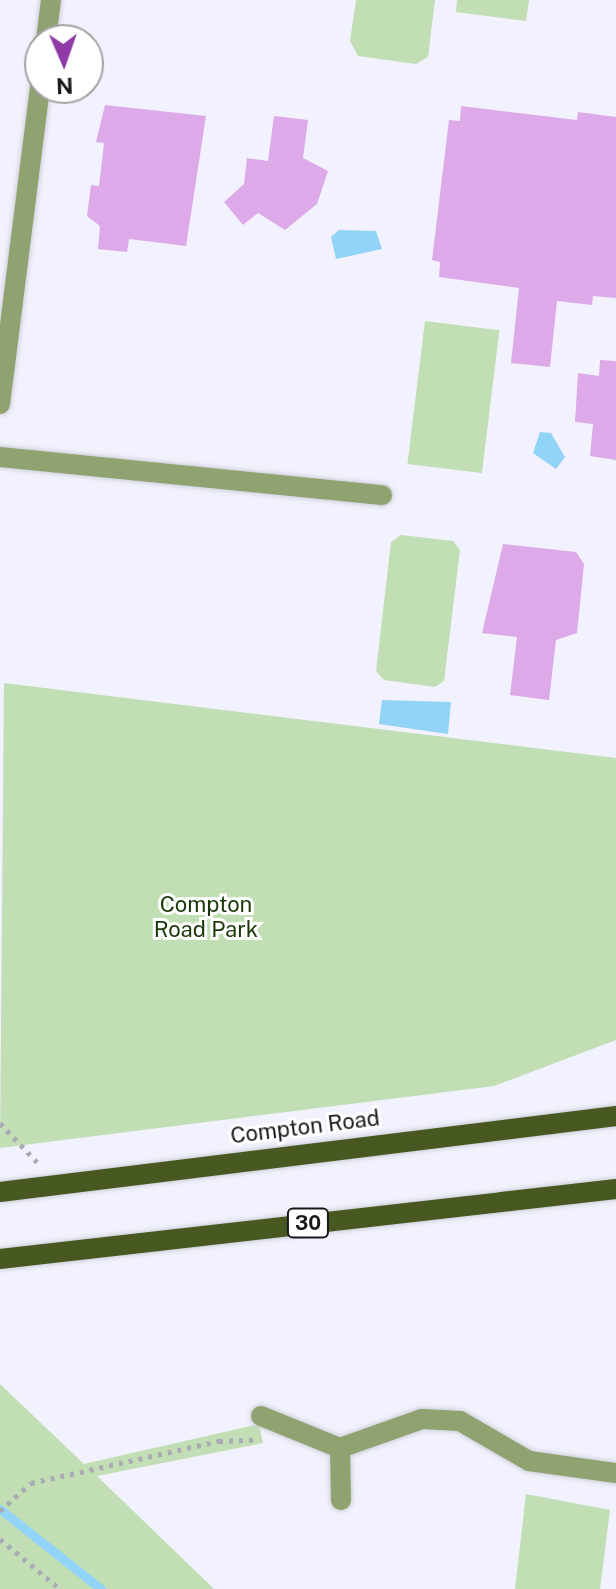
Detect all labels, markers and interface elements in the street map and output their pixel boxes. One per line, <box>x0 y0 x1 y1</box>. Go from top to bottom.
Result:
north arrow <box>24 24 104 104</box>
text: N <box>56 73 74 99</box>
park label: Compton Road Park <box>154 891 258 942</box>
street label: Compton Road <box>229 1105 381 1149</box>
road number: 30 <box>286 1207 330 1239</box>

